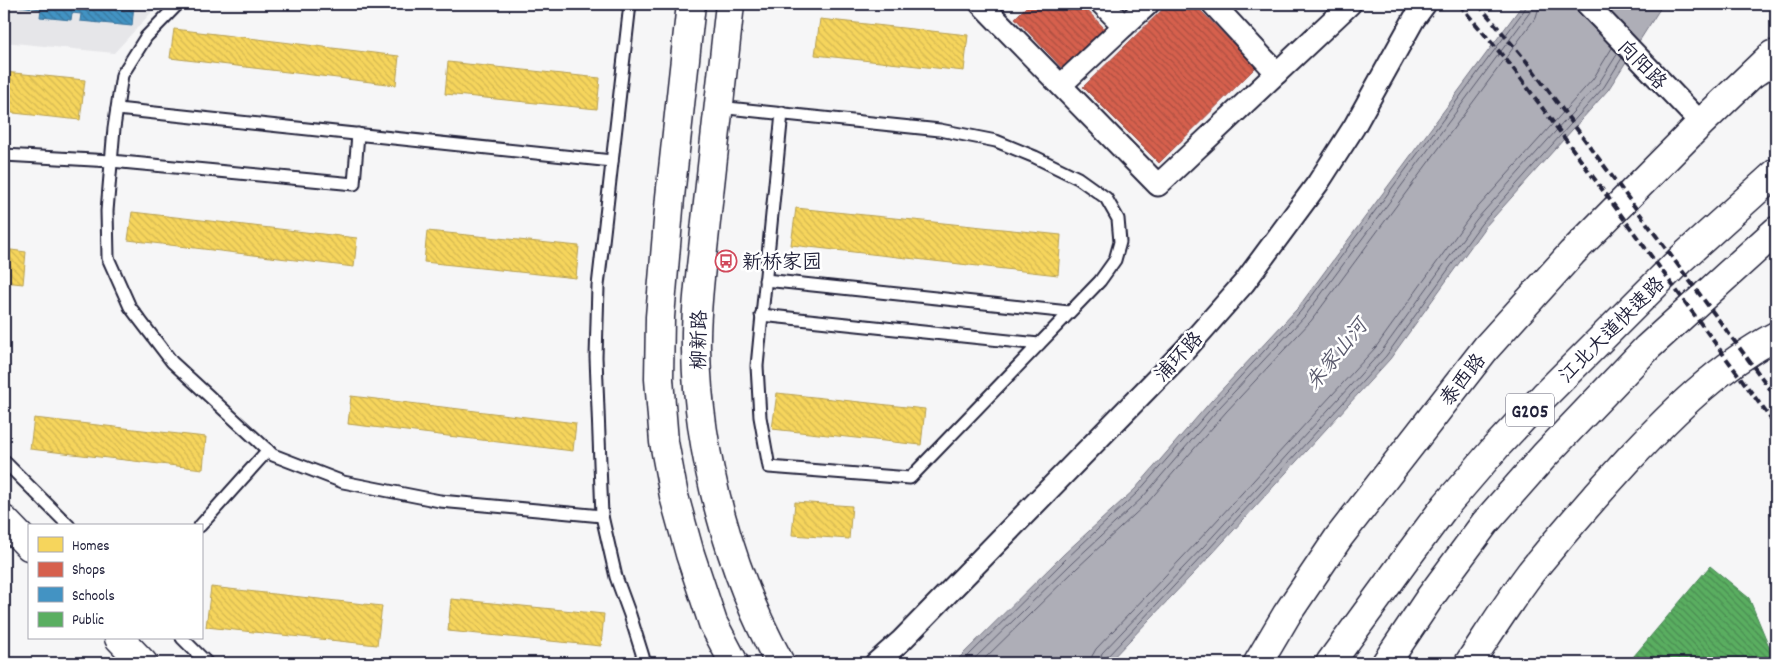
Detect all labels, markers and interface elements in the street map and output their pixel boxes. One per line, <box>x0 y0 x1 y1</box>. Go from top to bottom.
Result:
street label: 向阳路 <box>1610 35 1672 98</box>
bus stop icon: 新桥家园 <box>714 249 738 273</box>
place label: 新桥家园 <box>742 250 822 278</box>
street label: 江北大道快速路 <box>1554 271 1673 391</box>
street label: 柳新路 <box>686 309 716 370</box>
water label: 朱家山河 <box>1300 311 1378 398</box>
street label: 浦环路 <box>1149 326 1212 390</box>
street label: 泰西路 <box>1435 348 1494 413</box>
road number: G205 <box>1506 394 1554 426</box>
legend <box>28 524 202 640</box>
text: Homes <box>72 536 110 558</box>
text: Shops <box>72 560 105 582</box>
text: Schools <box>72 586 115 608</box>
text: Public <box>72 610 104 632</box>

